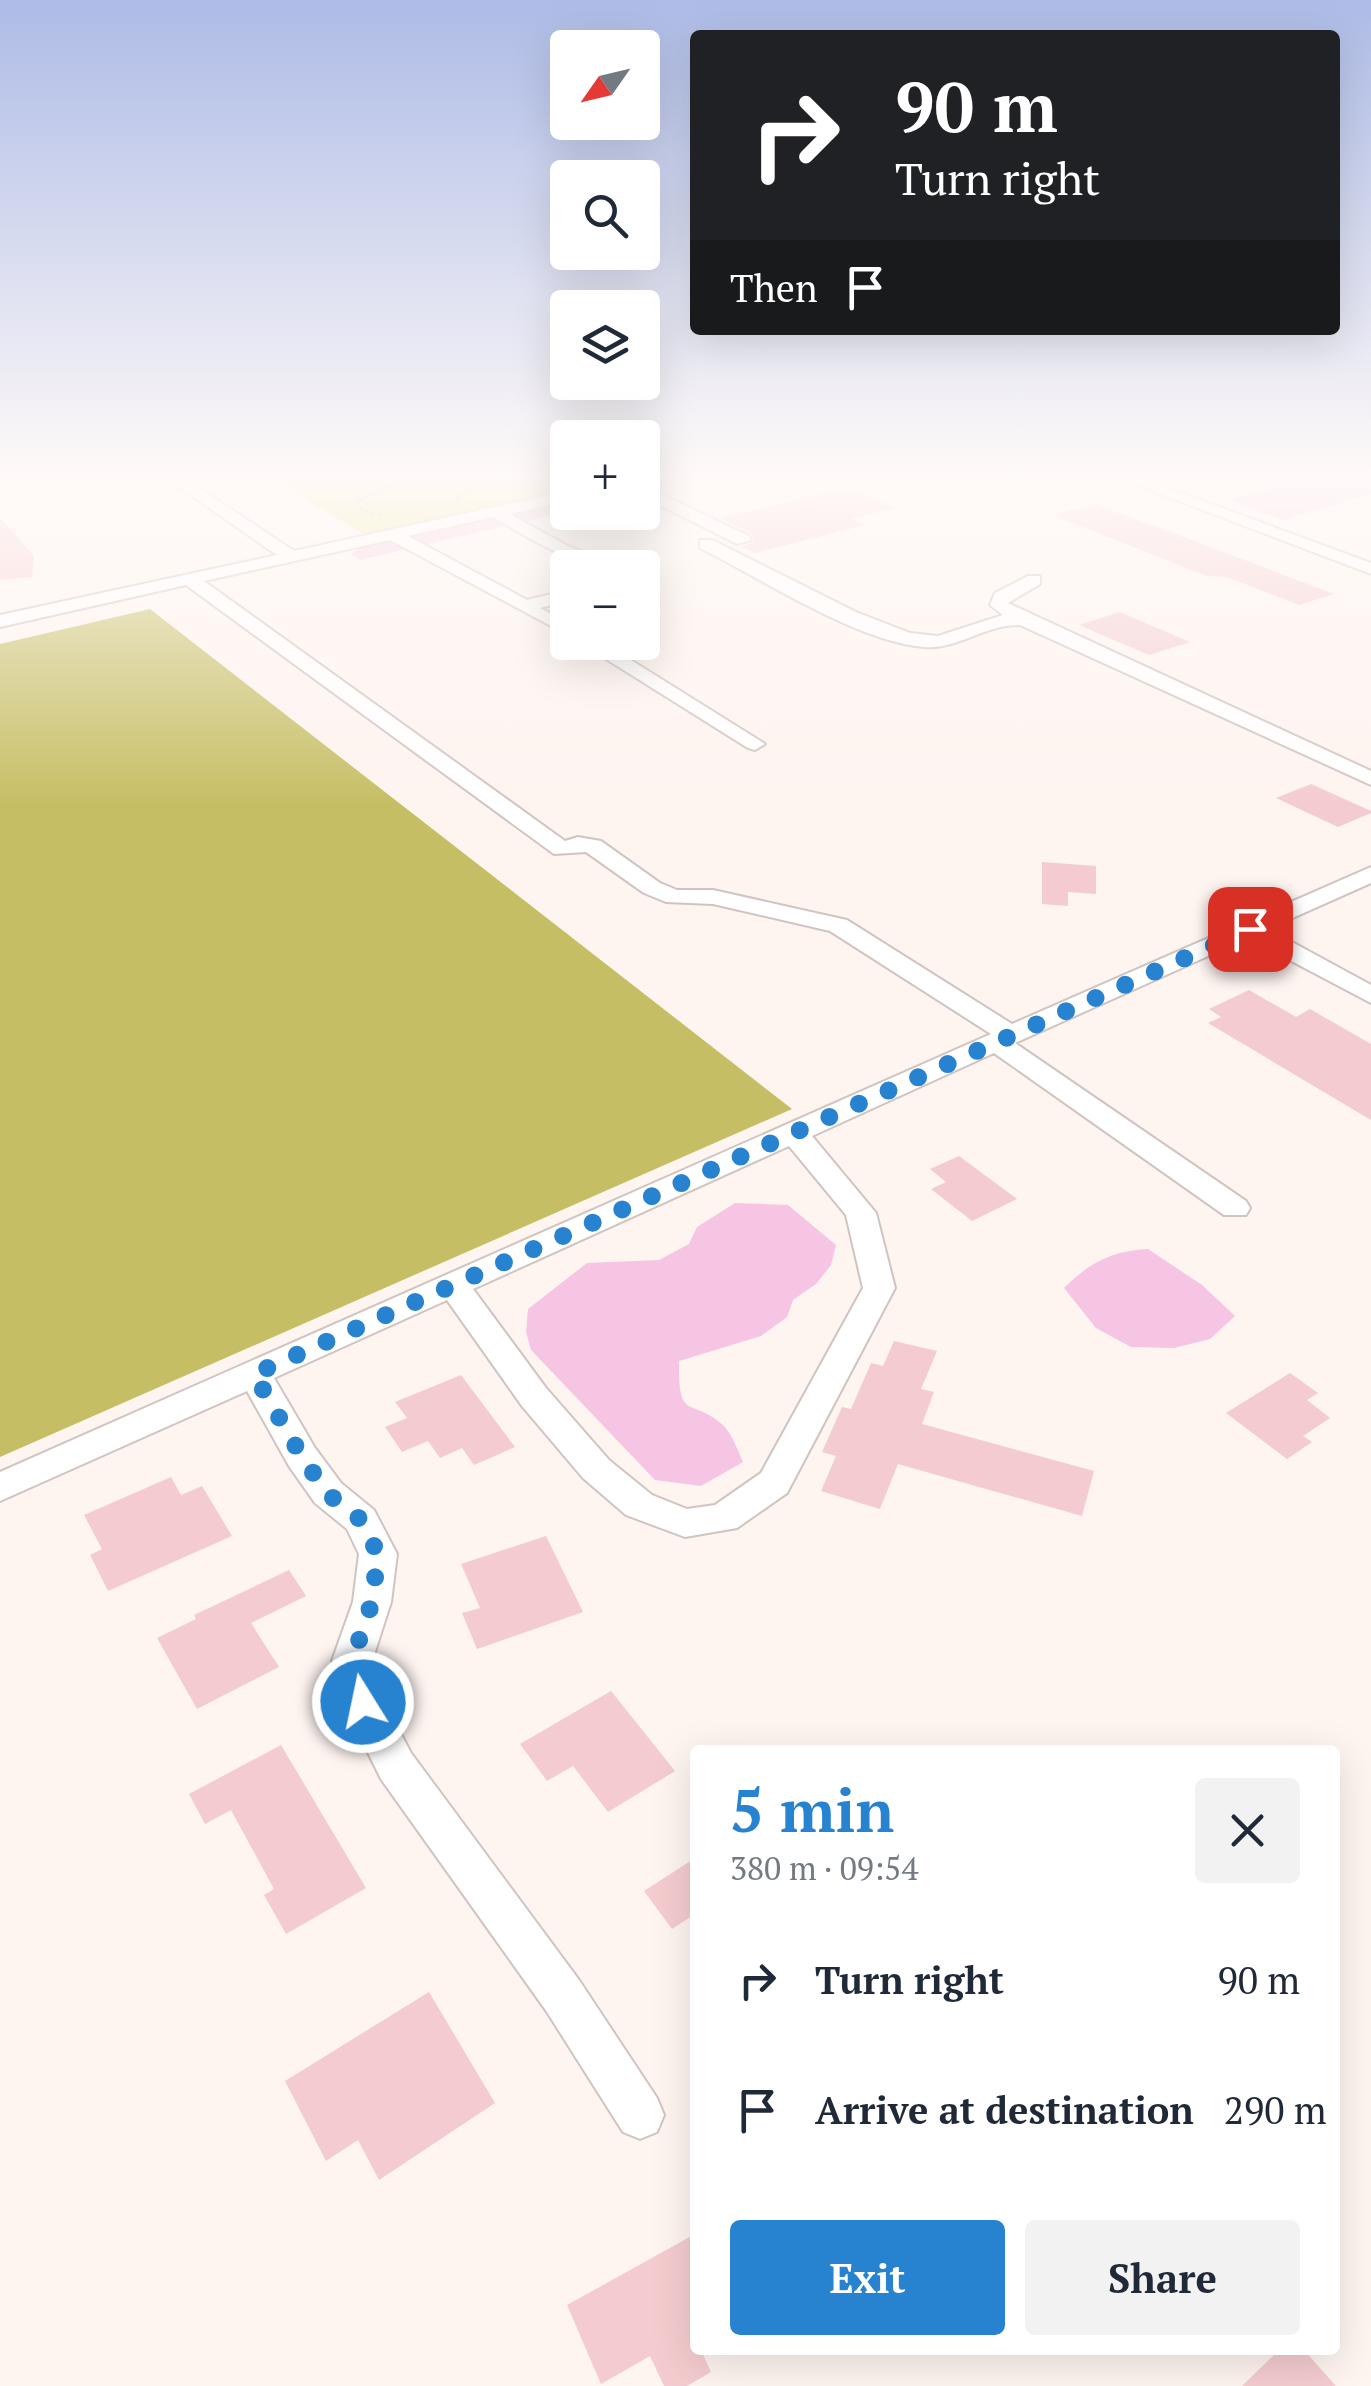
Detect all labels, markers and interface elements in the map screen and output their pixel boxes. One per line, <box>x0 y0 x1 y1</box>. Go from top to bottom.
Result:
north arrow <box>550 30 660 140</box>
map controls <box>550 30 660 660</box>
text: 90 m <box>895 59 1058 152</box>
icon: right <box>730 70 860 200</box>
text: Turn right <box>895 148 1100 208</box>
button: search <box>550 160 660 270</box>
icon: arrive <box>838 260 893 315</box>
text: Then <box>730 263 818 313</box>
button: layers <box>550 290 660 400</box>
button: + <box>550 420 660 530</box>
button: − <box>550 550 660 660</box>
pin <box>1208 887 1293 972</box>
icon: arrive <box>1223 902 1278 957</box>
position arrow <box>311 1650 415 1754</box>
text: 5 min <box>730 1770 894 1849</box>
button: close <box>1195 1778 1300 1883</box>
text: 380 m · 09:54 <box>730 1847 918 1889</box>
icon: right <box>730 1953 785 2008</box>
text: Turn right <box>815 1955 1004 2005</box>
text: 90 m <box>1217 1955 1300 2005</box>
icon: arrive <box>730 2083 785 2138</box>
text: Arrive at destination <box>815 2085 1194 2135</box>
text: 290 m <box>1224 2085 1327 2135</box>
button: Exit <box>730 2220 1005 2335</box>
button: Share <box>1025 2220 1300 2335</box>

